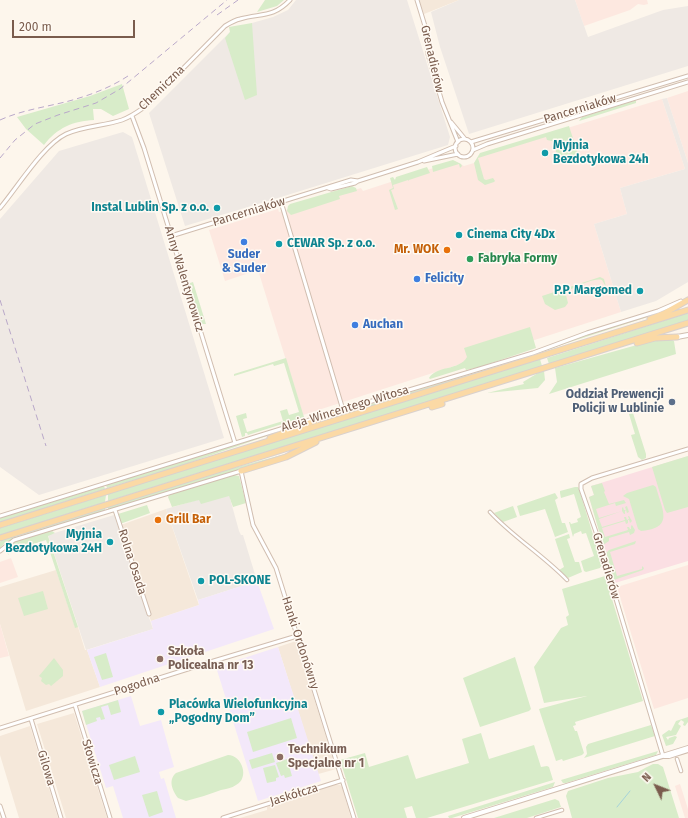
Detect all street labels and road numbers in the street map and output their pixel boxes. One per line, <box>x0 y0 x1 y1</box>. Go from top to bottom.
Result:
street label: Grenadierów <box>417 24 447 94</box>
street label: Chemiczna <box>136 63 188 113</box>
street label: Pancerniaków <box>542 91 618 127</box>
street label: Pancerniaków <box>211 194 287 230</box>
street label: Anny Walentynowicz <box>161 224 207 334</box>
street label: Aleja Wincentego Witosa <box>279 383 411 435</box>
street label: Rolna Osada <box>115 527 149 597</box>
street label: Grenadierów <box>589 531 623 601</box>
street label: Hanki Ordonówny <box>278 595 322 691</box>
street label: Pogodna <box>112 671 162 699</box>
street label: Słowicza <box>78 738 106 786</box>
street label: Gilowa <box>34 748 58 788</box>
street label: Jaskółcza <box>268 781 320 809</box>

